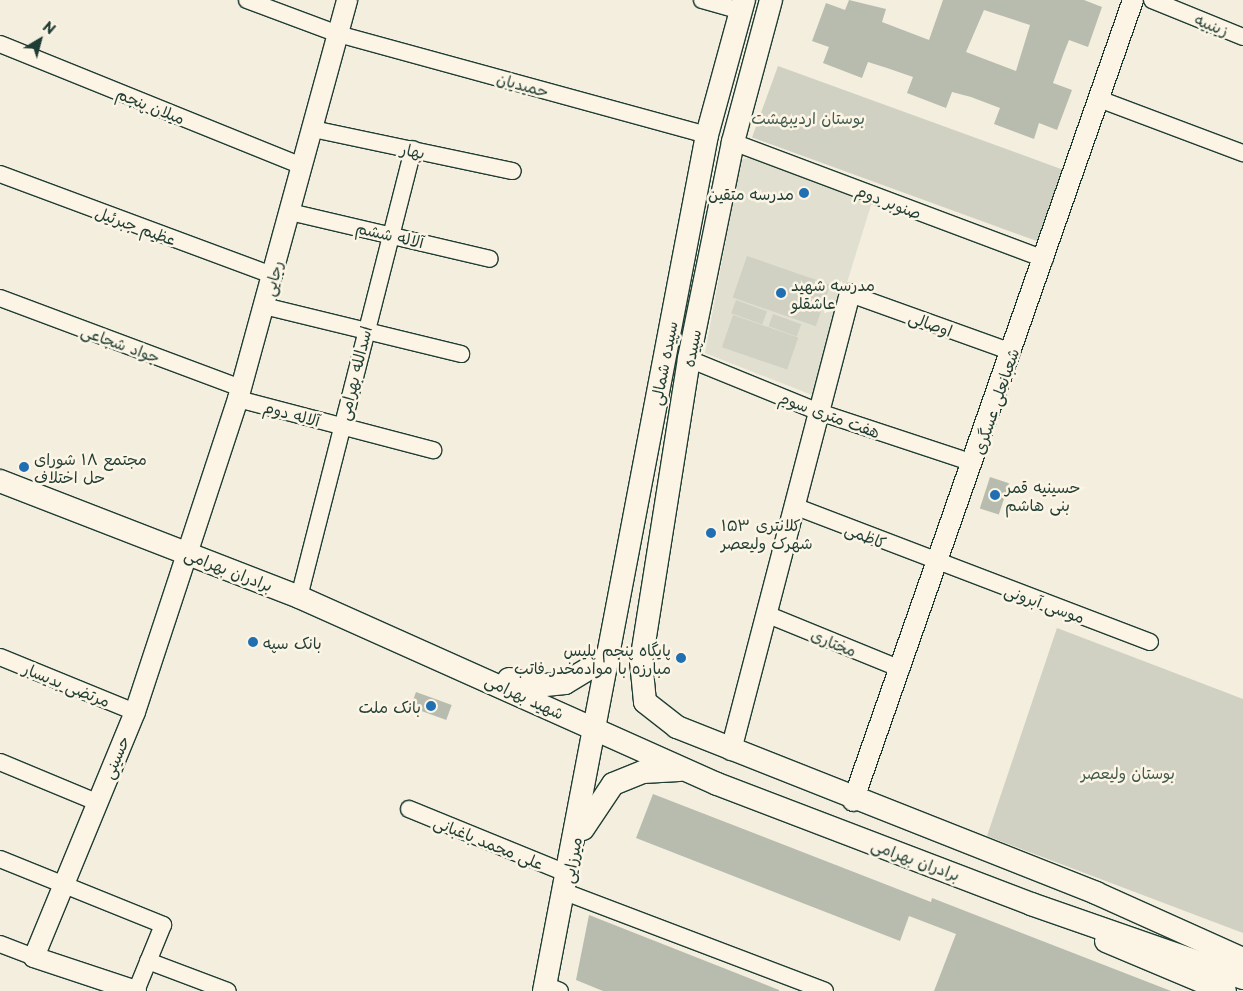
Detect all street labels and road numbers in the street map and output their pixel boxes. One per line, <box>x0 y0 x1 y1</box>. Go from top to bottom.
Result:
street label: زینبیه <box>1192 9 1232 39</box>
street label: حمیدیان <box>495 68 551 100</box>
street label: میلان پنجم <box>114 83 188 127</box>
street label: بهار <box>399 138 427 162</box>
street label: صنوبر دوم <box>854 180 924 222</box>
street label: عظیم جبرئیل <box>93 201 179 249</box>
street label: آلاله ششم <box>354 217 426 251</box>
street label: رجایی <box>258 258 286 298</box>
street label: اوصالی <box>907 306 955 340</box>
street label: سپیده شمالی <box>645 319 681 407</box>
street label: جواد شجاعی <box>79 320 163 366</box>
street label: اسدالله بهرامی <box>333 324 375 422</box>
street label: سپیده <box>678 327 704 369</box>
street label: شعبانعلی عسگری <box>968 345 1022 457</box>
street label: هفت متری سوم <box>777 387 883 441</box>
street label: آلاله دوم <box>262 396 322 430</box>
street label: کاظمی <box>843 518 889 552</box>
street label: برادران بهرامی <box>182 543 276 595</box>
street label: موسی آبرونی <box>1002 580 1088 626</box>
street label: مختاری <box>808 624 860 660</box>
street label: مرتضی بدیسار <box>21 658 113 710</box>
street label: شهید بهرامی <box>483 669 567 723</box>
street label: حسینی <box>97 733 133 781</box>
street label: علی محمد باغبانی <box>431 811 547 873</box>
street label: برادران بهرامی <box>869 834 963 884</box>
street label: میرزایی <box>557 835 585 885</box>

